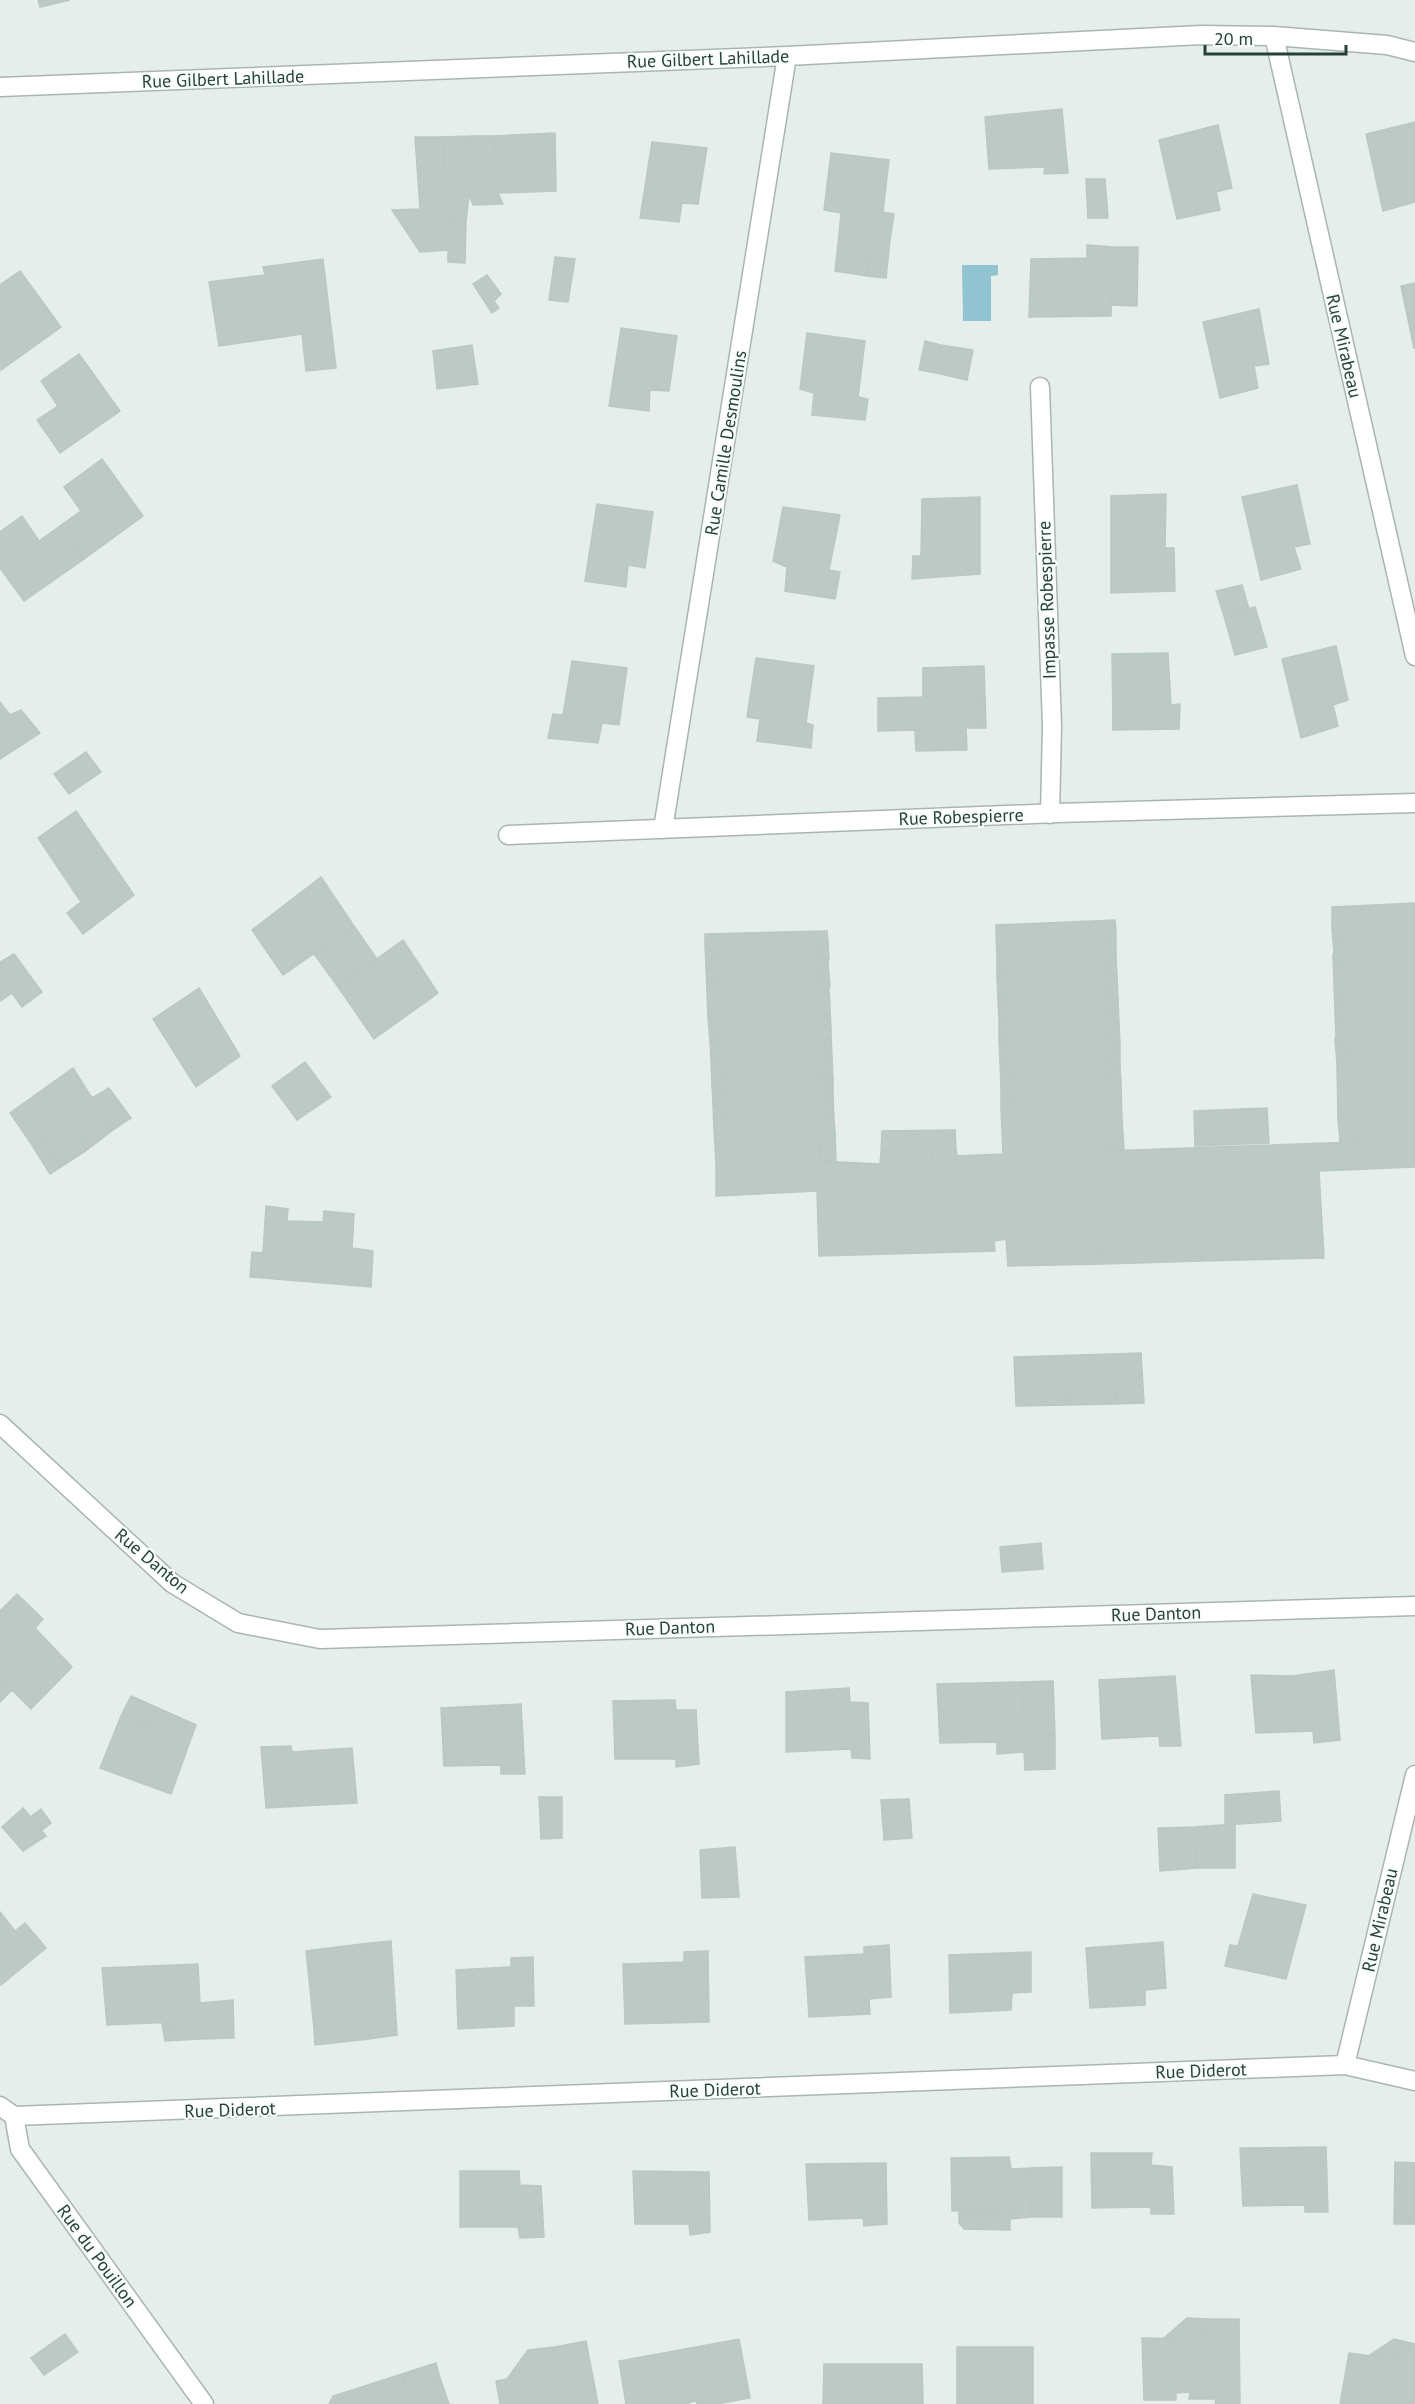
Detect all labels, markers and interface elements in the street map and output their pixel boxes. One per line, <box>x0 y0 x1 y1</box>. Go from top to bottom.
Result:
scale bar <box>1205 18 1346 56</box>
text: 20 m <box>1214 27 1253 50</box>
street label: Rue Gilbert Lahillade <box>626 44 790 73</box>
street label: Rue Gilbert Lahillade <box>141 64 305 93</box>
street label: Rue Mirabeau <box>1321 292 1368 400</box>
street label: Rue Camille Desmoulins <box>700 349 751 537</box>
street label: Impasse Robespierre <box>1032 520 1061 680</box>
street label: Rue Robespierre <box>898 803 1024 830</box>
street label: Rue Danton <box>110 1523 194 1598</box>
street label: Rue Danton <box>1111 1600 1201 1627</box>
street label: Rue Danton <box>625 1614 715 1641</box>
street label: Rue Mirabeau <box>1356 1866 1403 1974</box>
street label: Rue Diderot <box>1155 2057 1247 2084</box>
street label: Rue Diderot <box>669 2076 761 2103</box>
street label: Rue Diderot <box>184 2096 276 2123</box>
street label: Rue du Pouillon <box>52 2200 143 2312</box>

